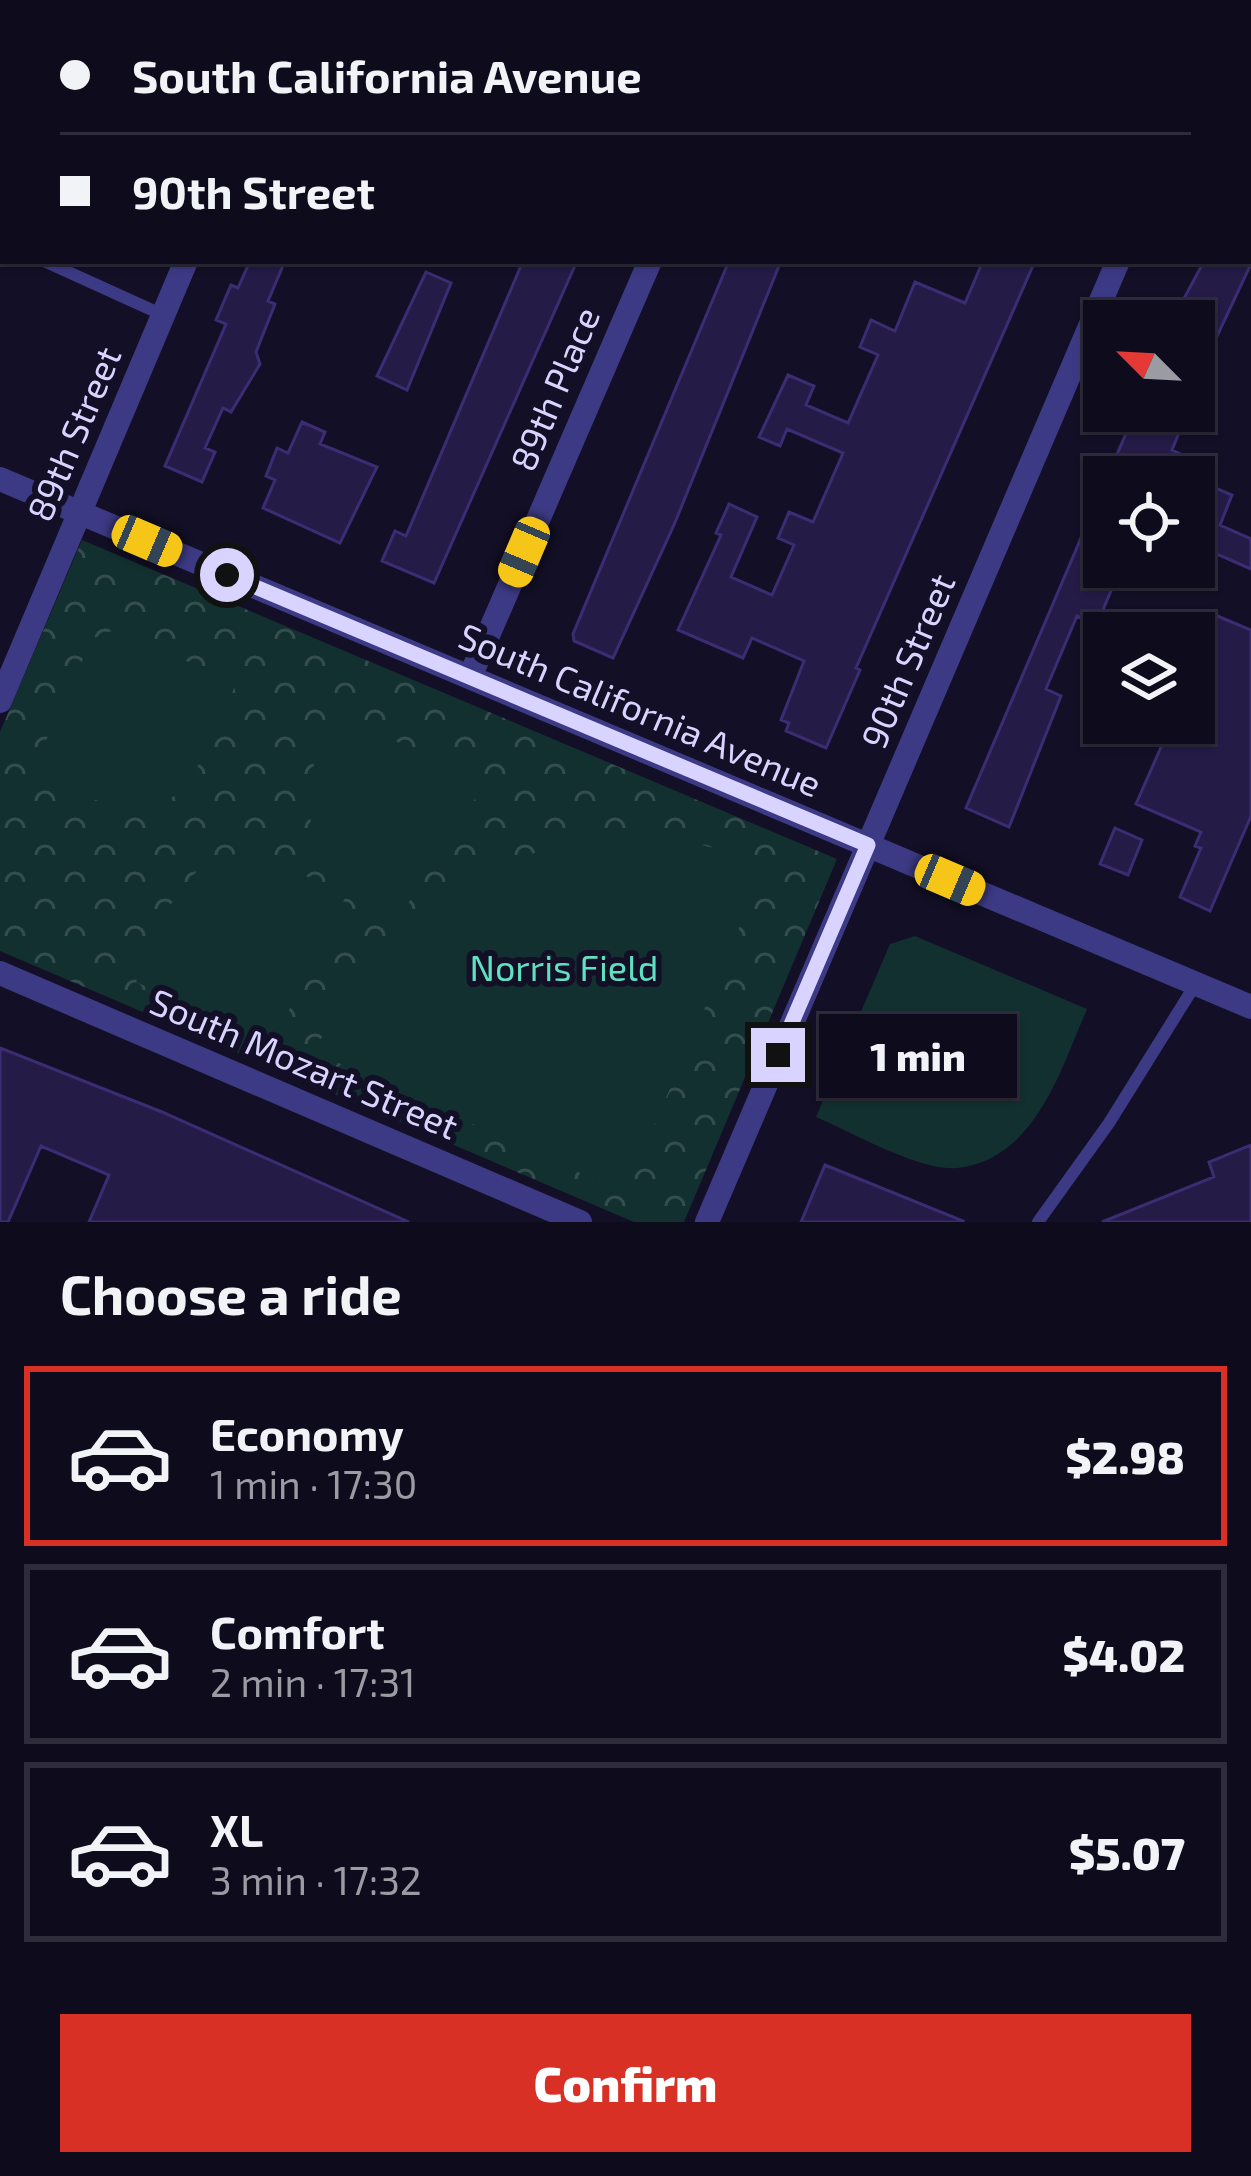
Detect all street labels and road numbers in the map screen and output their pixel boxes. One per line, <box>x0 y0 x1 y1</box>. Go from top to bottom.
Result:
street label: 89th Place <box>500 300 607 477</box>
street label: 89th Street <box>17 340 129 527</box>
street label: 90th Street <box>851 567 963 754</box>
street label: South California Avenue <box>453 613 828 804</box>
street label: South Mozart Street <box>144 978 465 1147</box>

